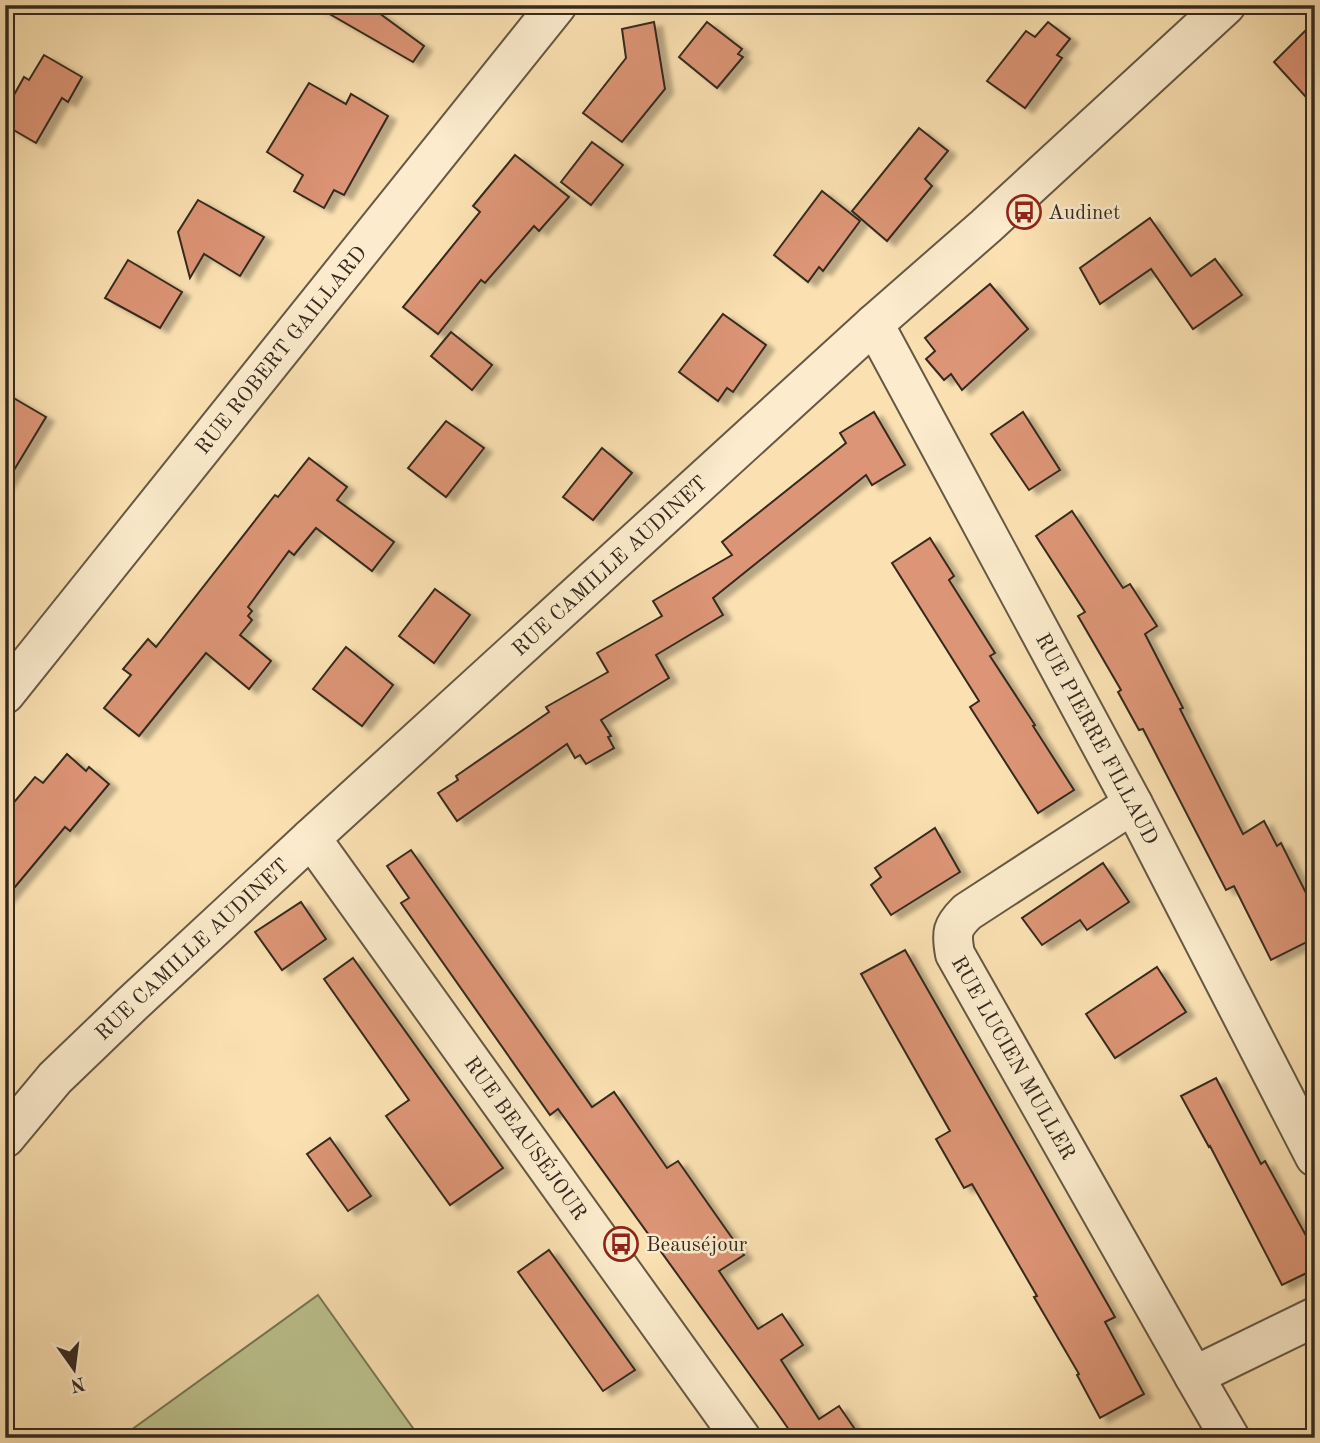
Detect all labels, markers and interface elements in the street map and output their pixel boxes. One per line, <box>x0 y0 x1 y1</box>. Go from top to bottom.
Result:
bus stop icon: Audinet <box>1005 193 1043 231</box>
place label: Audinet <box>1048 203 1120 224</box>
street label: RUE ROBERT GAILLARD <box>192 243 371 459</box>
street label: RUE CAMILLE AUDINET <box>509 473 712 661</box>
street label: RUE PIERRE FILLAUD <box>1031 630 1161 848</box>
street label: RUE CAMILLE AUDINET <box>92 855 293 1045</box>
street label: RUE LUCIEN MULLER <box>947 953 1078 1164</box>
street label: RUE BEAUSÉJOUR <box>459 1053 590 1224</box>
bus stop icon: Beauséjour <box>602 1225 640 1263</box>
place label: Beauséjour <box>646 1235 748 1256</box>
north arrow <box>38 1334 108 1404</box>
text: N <box>68 1372 87 1394</box>

